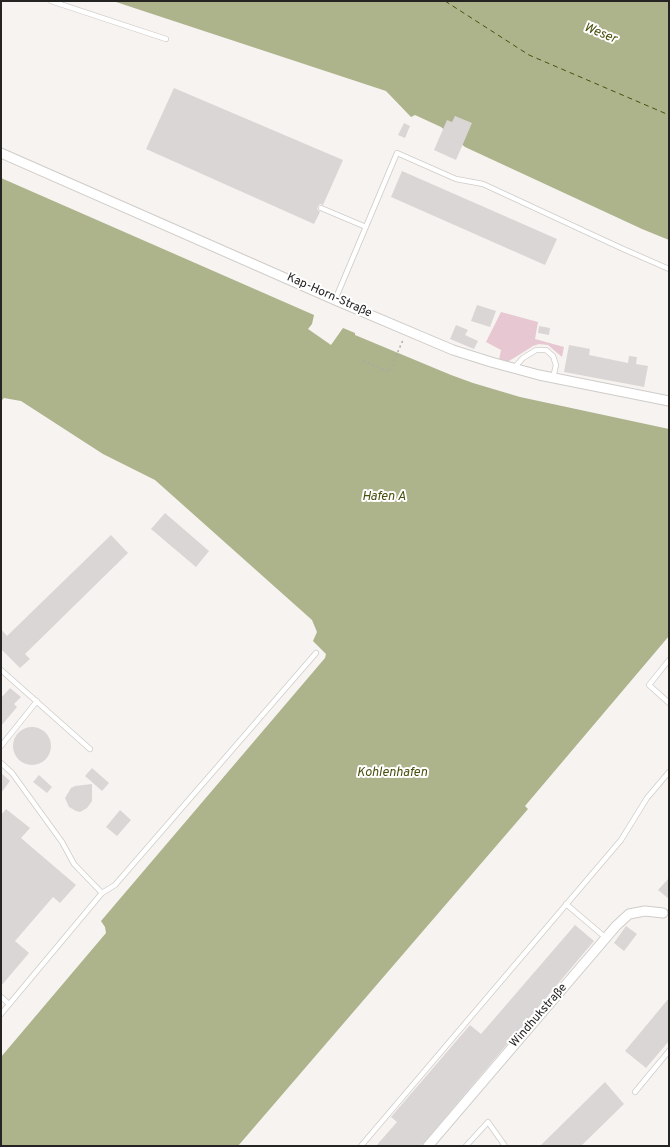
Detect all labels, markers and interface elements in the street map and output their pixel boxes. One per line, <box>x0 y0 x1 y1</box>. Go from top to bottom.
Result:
water label: Weser <box>581 20 619 48</box>
street label: Kap-Horn-Straße <box>284 271 374 321</box>
water label: Hafen A <box>362 489 406 505</box>
water label: Kohlenhafen <box>357 765 427 781</box>
street label: Windhukstraße <box>507 981 571 1051</box>

